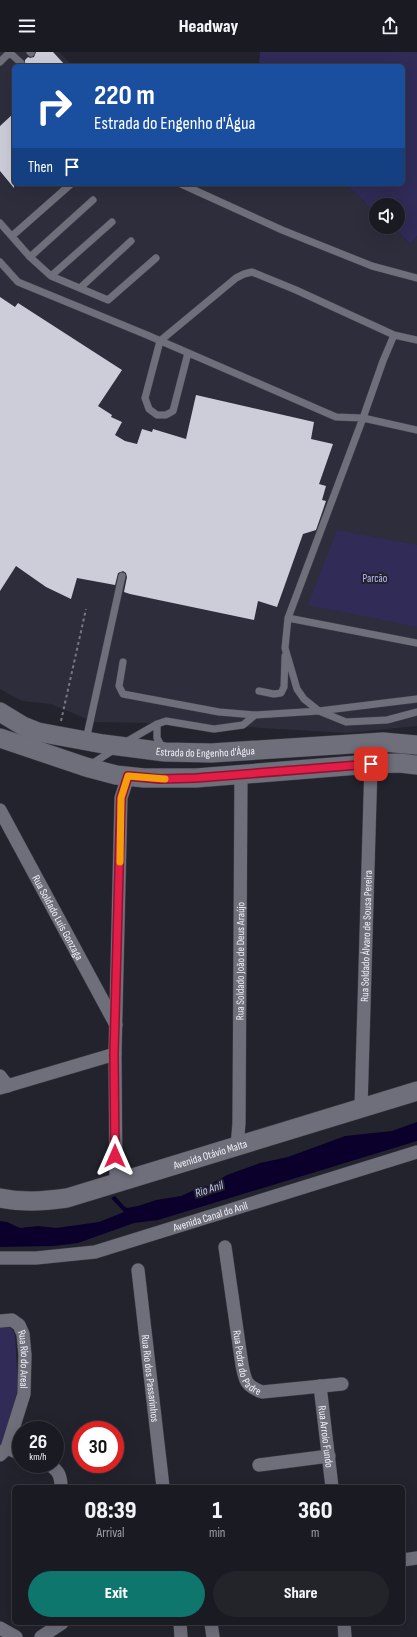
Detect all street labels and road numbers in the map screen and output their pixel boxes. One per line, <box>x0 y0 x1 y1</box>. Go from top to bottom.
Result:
street label: Estrada do Engenho d'Água <box>155 744 255 760</box>
street label: Rua Soldado Álvaro de Sousa Pereira <box>358 870 375 1002</box>
street label: Rua Soldado Luís Gonzaga <box>29 873 86 962</box>
street label: Rua Soldado João de Deus Araújo <box>234 901 247 1020</box>
street label: Avenida Otávio Malta <box>171 1137 249 1172</box>
street label: Avenida Canal do Anil <box>171 1199 249 1235</box>
street label: Rua Rio do Areal <box>15 1328 31 1389</box>
street label: Rua Pedra do Padre <box>230 1329 263 1398</box>
street label: Rua Rio dos Passarinhos <box>138 1334 161 1423</box>
street label: Rua Arroio Fundo <box>315 1405 336 1469</box>

